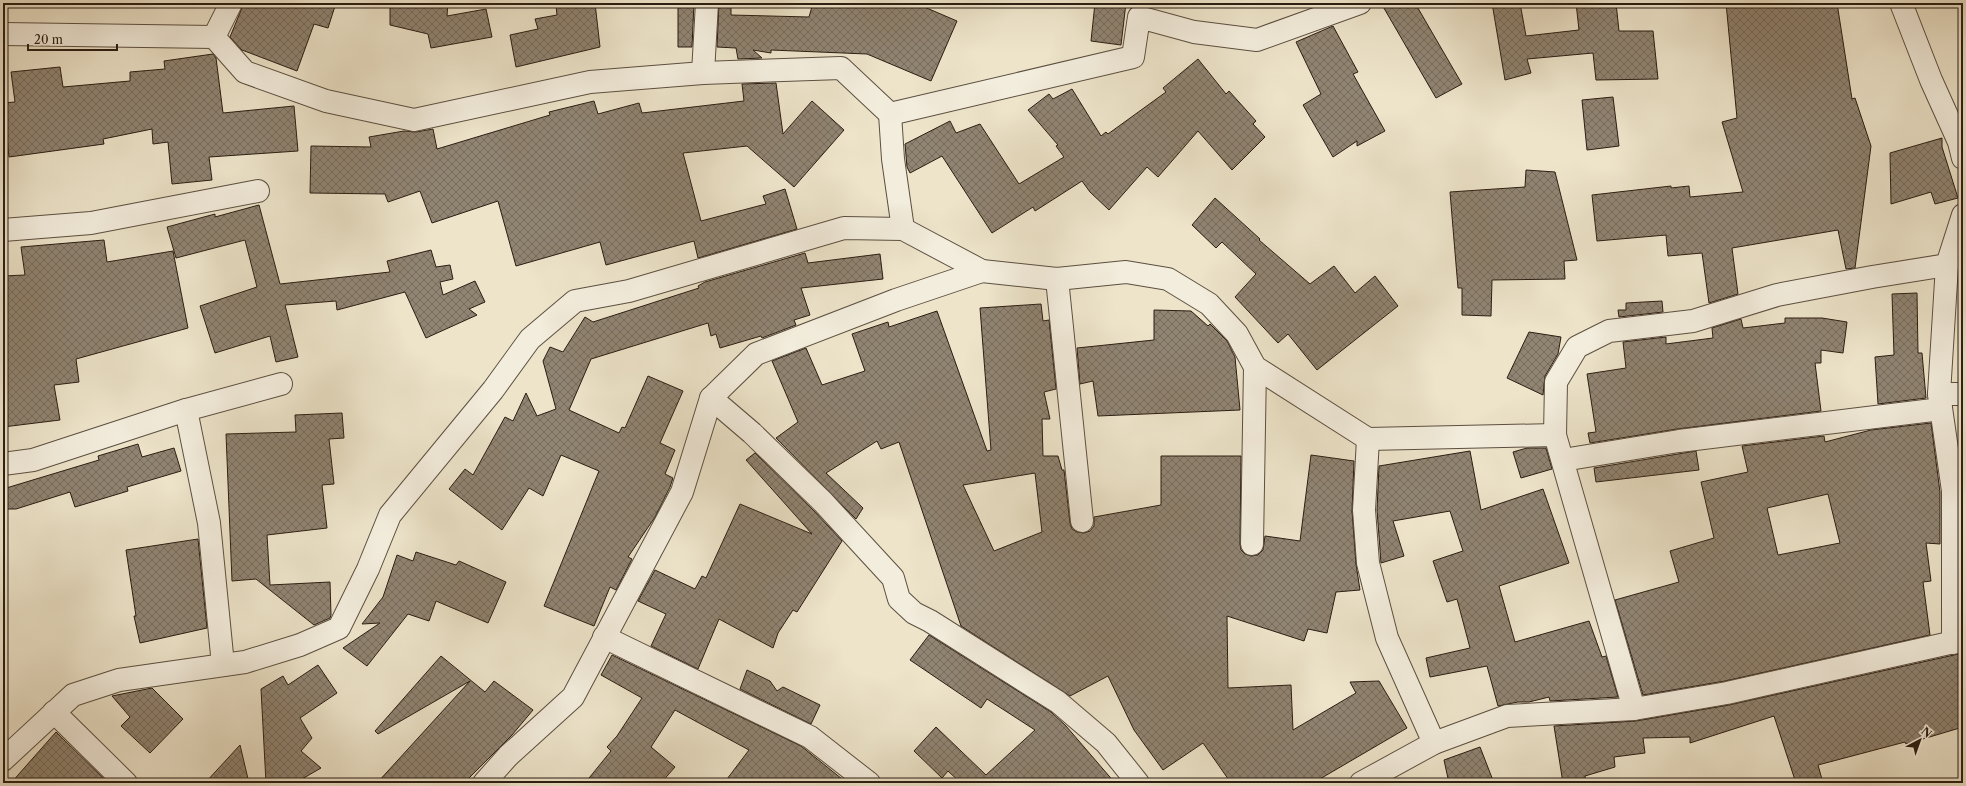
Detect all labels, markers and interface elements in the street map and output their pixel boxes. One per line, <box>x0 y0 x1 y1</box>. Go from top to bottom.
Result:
scale bar <box>28 26 117 52</box>
text: 20 m <box>34 32 63 47</box>
north arrow <box>1900 720 1940 760</box>
text: N <box>1918 724 1935 741</box>

